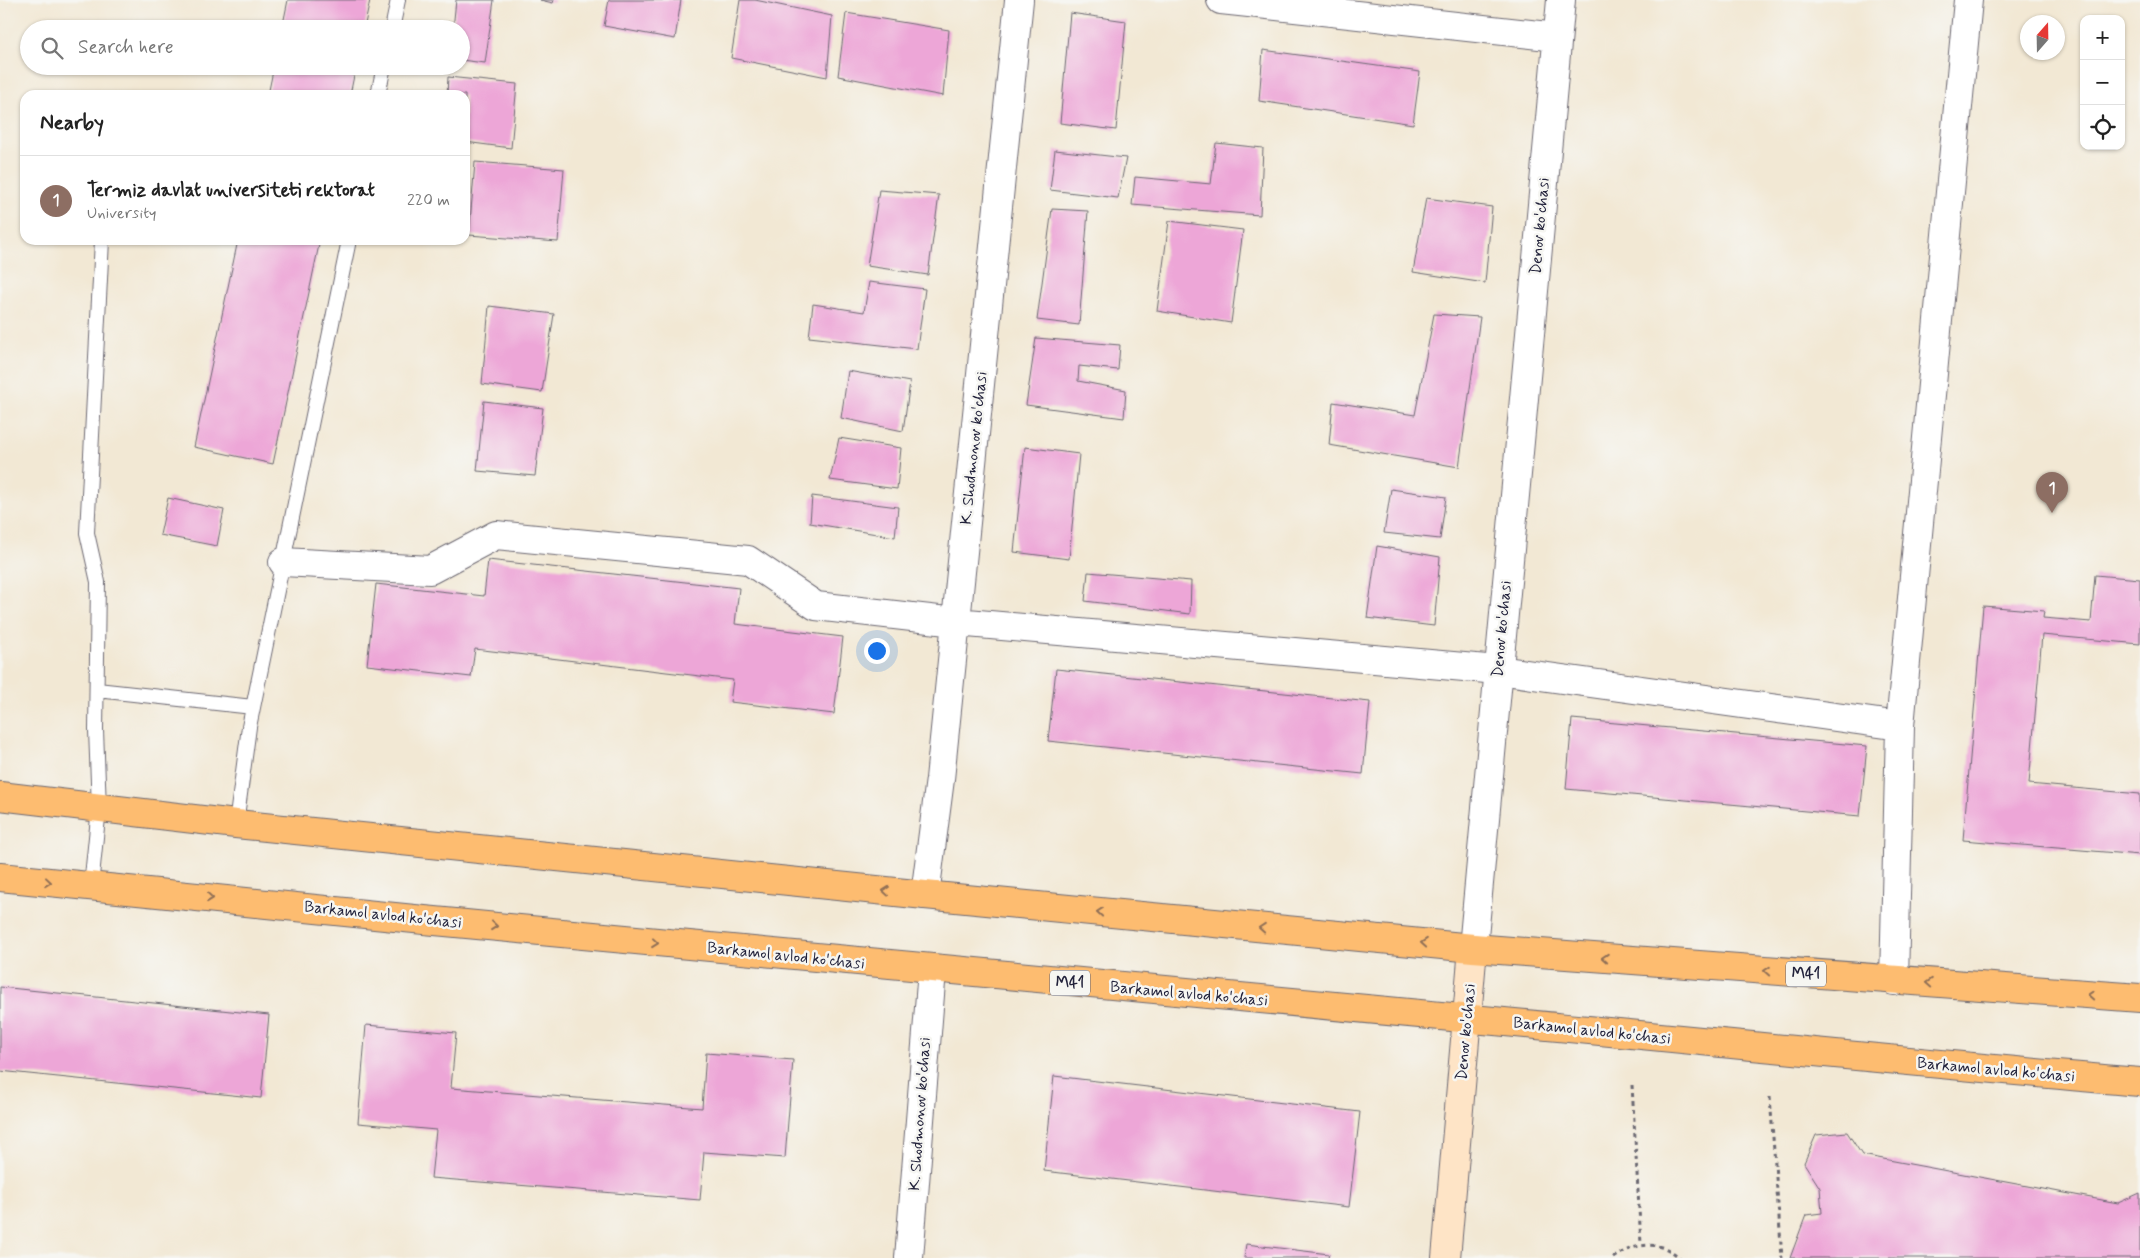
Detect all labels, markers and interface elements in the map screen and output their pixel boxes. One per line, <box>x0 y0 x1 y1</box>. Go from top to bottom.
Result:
north arrow <box>2020 15 2065 60</box>
map controls <box>2080 15 2125 150</box>
button: + <box>2080 15 2125 60</box>
search box <box>20 20 470 75</box>
icon: search <box>38 34 66 62</box>
text: Search here <box>78 35 174 60</box>
button: − <box>2080 60 2125 105</box>
button: locate <box>2080 105 2125 150</box>
text: Nearby <box>40 109 104 137</box>
street label: Denov ko'chasi <box>1525 177 1555 275</box>
text: Termiz davlat universiteti rektorat <box>87 178 375 203</box>
text: 1 <box>52 190 60 211</box>
text: 220 m <box>407 190 450 211</box>
text: University <box>87 203 157 224</box>
street label: K. Shodmonov ko'chasi <box>956 370 992 526</box>
pin: 1 <box>2036 472 2068 513</box>
street label: Denov ko'chasi <box>1487 580 1517 678</box>
your location <box>864 638 890 664</box>
one-way arrow <box>45 876 53 887</box>
one-way arrow <box>882 886 890 897</box>
one-way arrow <box>206 892 214 903</box>
street label: Barkamol avlod ko'chasi <box>303 896 463 934</box>
one-way arrow <box>1096 907 1104 918</box>
one-way arrow <box>490 921 498 932</box>
one-way arrow <box>1258 922 1266 933</box>
one-way arrow <box>652 937 660 948</box>
street label: Barkamol avlod ko'chasi <box>706 937 866 975</box>
one-way arrow <box>1420 938 1428 949</box>
one-way arrow <box>1601 953 1609 964</box>
road number: M41 <box>1786 962 1826 986</box>
one-way arrow <box>1763 965 1771 976</box>
road number: M41 <box>1050 970 1090 996</box>
street label: Barkamol avlod ko'chasi <box>1109 977 1269 1011</box>
one-way arrow <box>1925 978 1933 989</box>
street label: Denov ko'chasi <box>1451 983 1481 1081</box>
one-way arrow <box>2087 989 2095 1000</box>
street label: Barkamol avlod ko'chasi <box>1512 1012 1672 1050</box>
street label: K. Shodmonov ko'chasi <box>904 1037 936 1191</box>
street label: Barkamol avlod ko'chasi <box>1916 1053 2076 1087</box>

